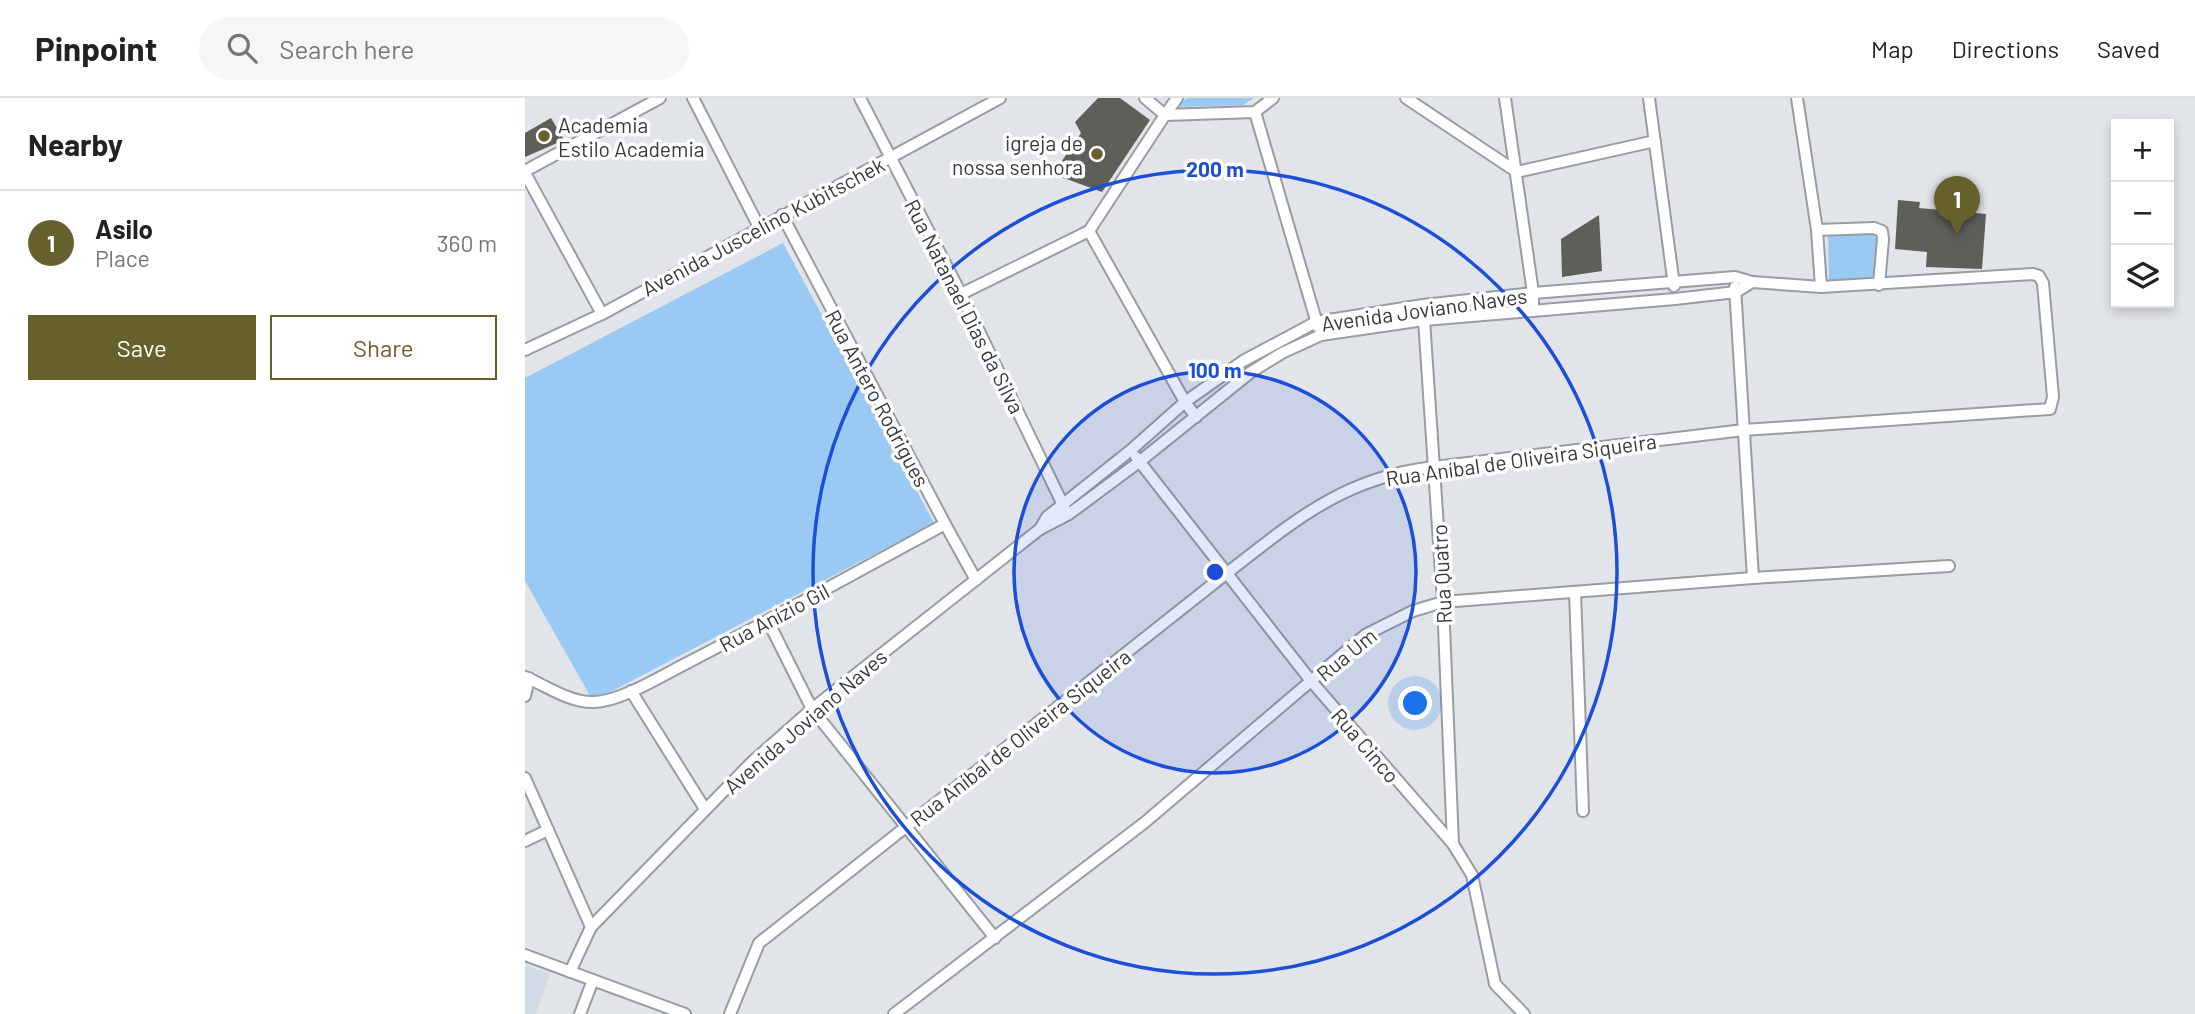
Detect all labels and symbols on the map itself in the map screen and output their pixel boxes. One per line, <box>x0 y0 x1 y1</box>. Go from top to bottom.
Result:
place label: Academia Estilo Academia <box>558 112 705 161</box>
marker: Academia Estilo Academia <box>536 128 552 144</box>
place label: igreja de nossa senhora <box>952 130 1083 179</box>
marker: igreja de nossa senhora <box>1089 146 1105 162</box>
street label: Avenida Juscelino Kubitschek <box>637 151 889 301</box>
text: 200 m <box>1186 156 1244 181</box>
pin: 1 <box>1934 176 1980 234</box>
street label: Rua Natanael Dias da Silva <box>900 195 1030 417</box>
street label: Avenida Joviano Naves <box>1319 282 1529 336</box>
street label: Rua Antero Rodrigues <box>821 305 935 491</box>
text: 100 m <box>1188 357 1242 382</box>
street label: Rua Aníbal de Oliveira Siqueira <box>1384 428 1658 490</box>
street label: Rua Quatro <box>1426 524 1456 624</box>
centre of rings <box>1203 560 1227 584</box>
street label: Rua Anízio Gil <box>715 578 833 656</box>
street label: Rua Um <box>1311 622 1381 686</box>
street label: Avenida Joviano Naves <box>718 643 892 799</box>
street label: Rua Aníbal de Oliveira Siqueira <box>905 643 1135 831</box>
your location <box>1398 686 1432 720</box>
street label: Rua Cinco <box>1327 703 1405 787</box>

